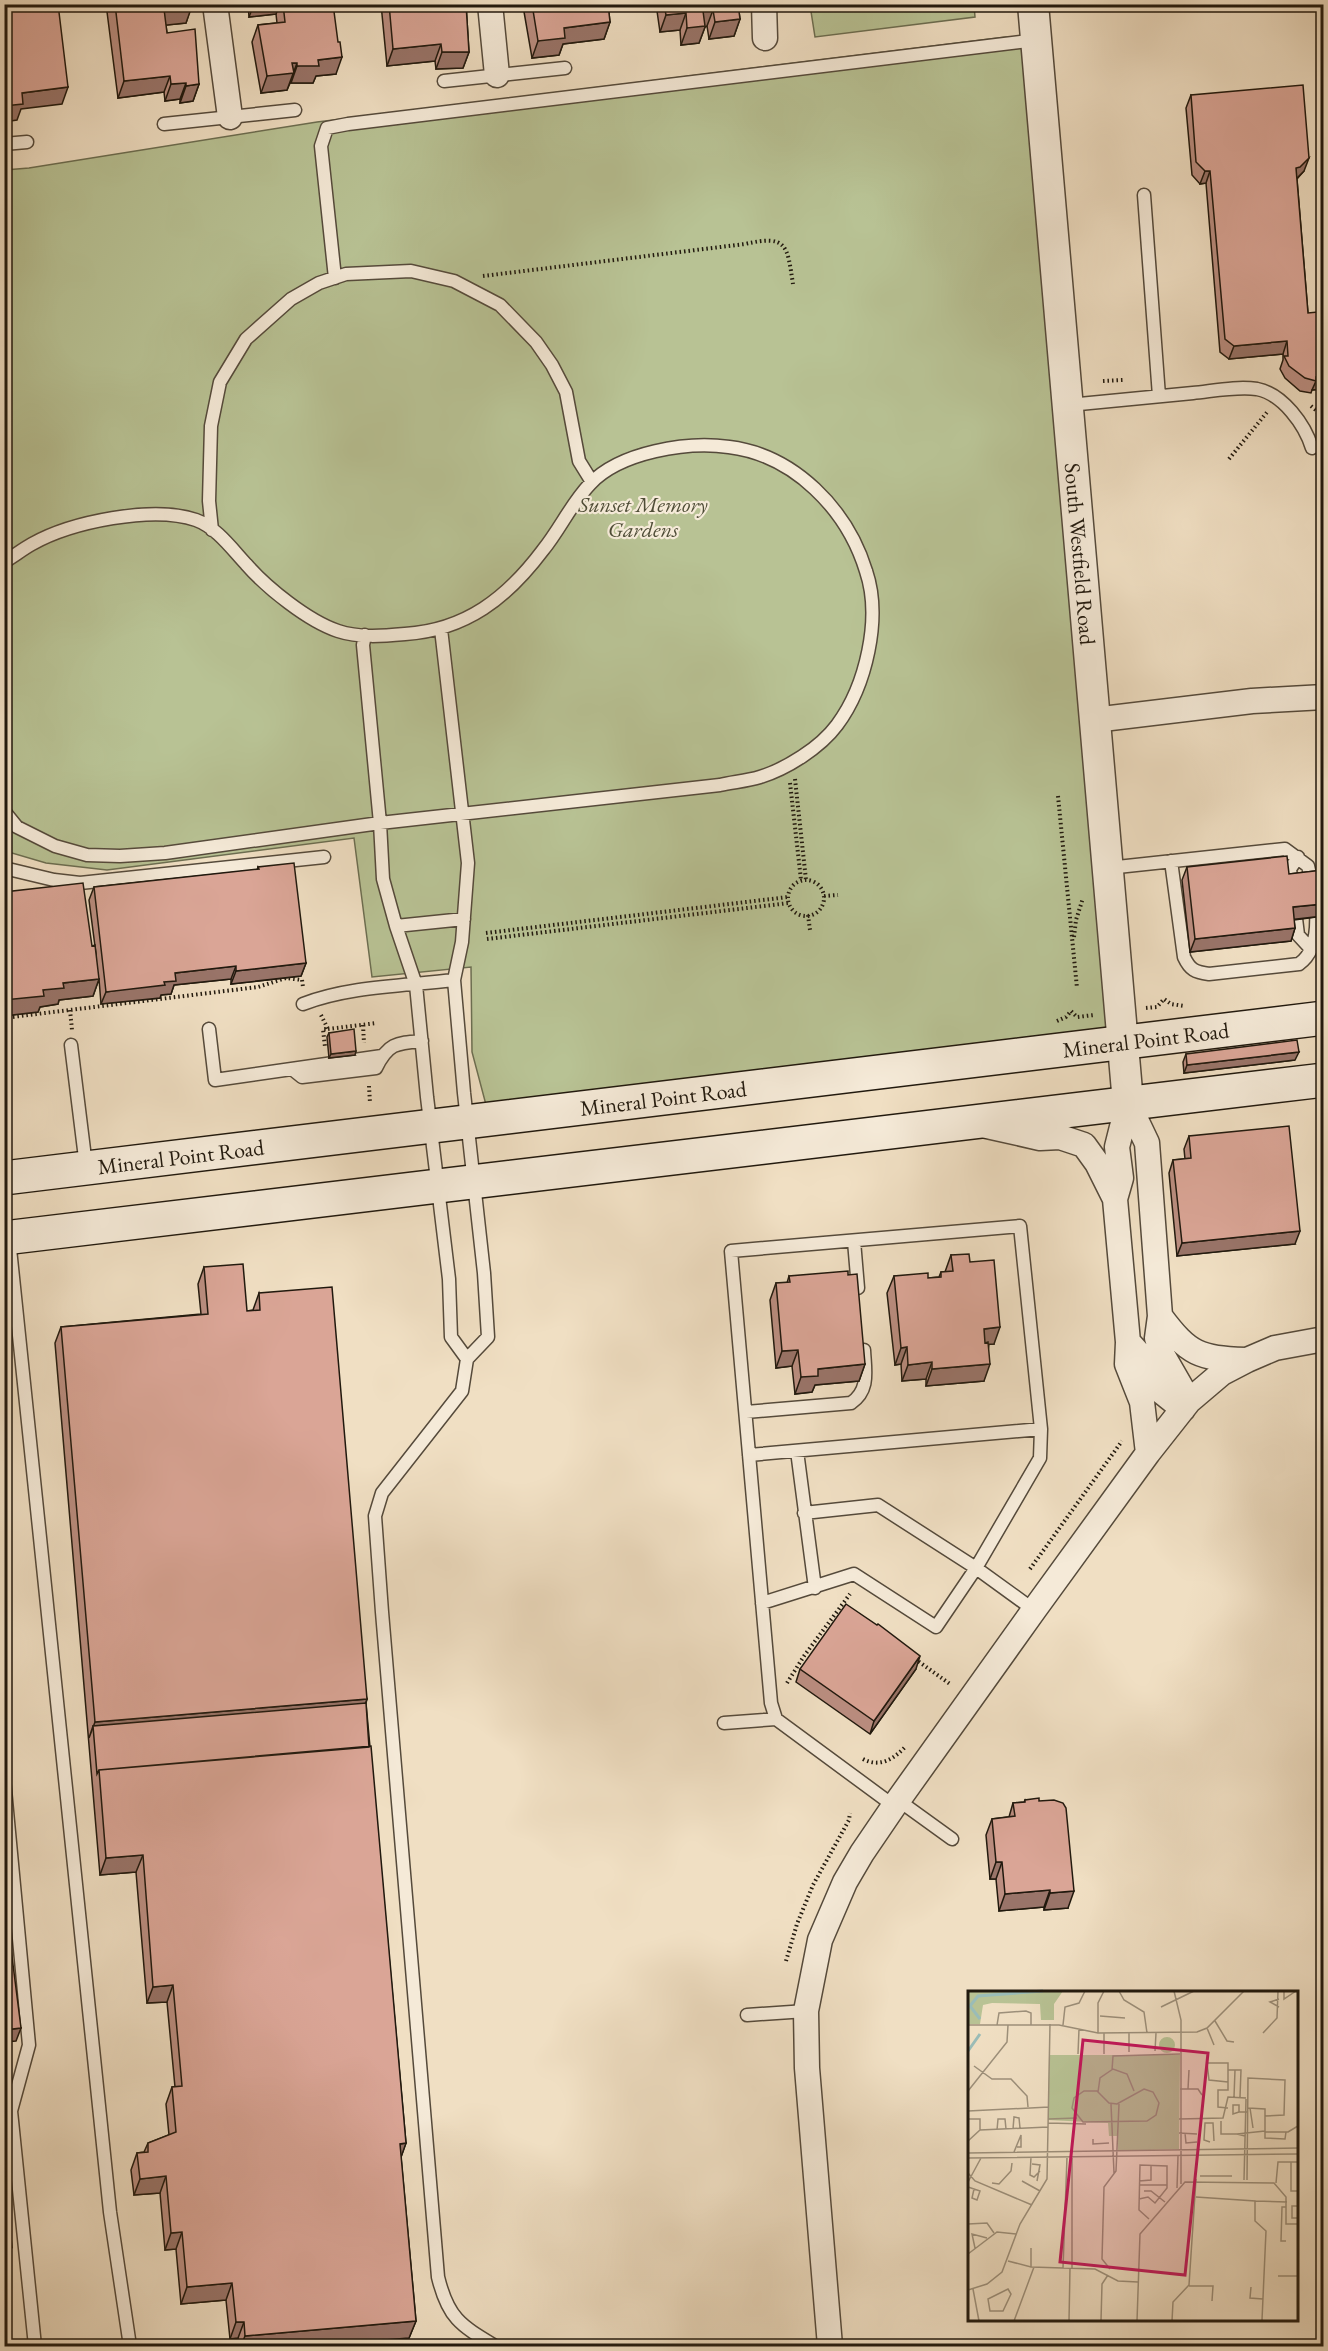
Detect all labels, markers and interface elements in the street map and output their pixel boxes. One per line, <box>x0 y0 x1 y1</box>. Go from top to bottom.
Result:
street label: South Westfield Road <box>1058 462 1102 647</box>
park label: Sunset Memory Gardens <box>577 490 708 544</box>
street label: Mineral Point Road <box>1061 1016 1231 1065</box>
street label: Mineral Point Road <box>578 1074 749 1123</box>
street label: Mineral Point Road <box>96 1132 267 1182</box>
inset map <box>968 1991 1298 2321</box>

